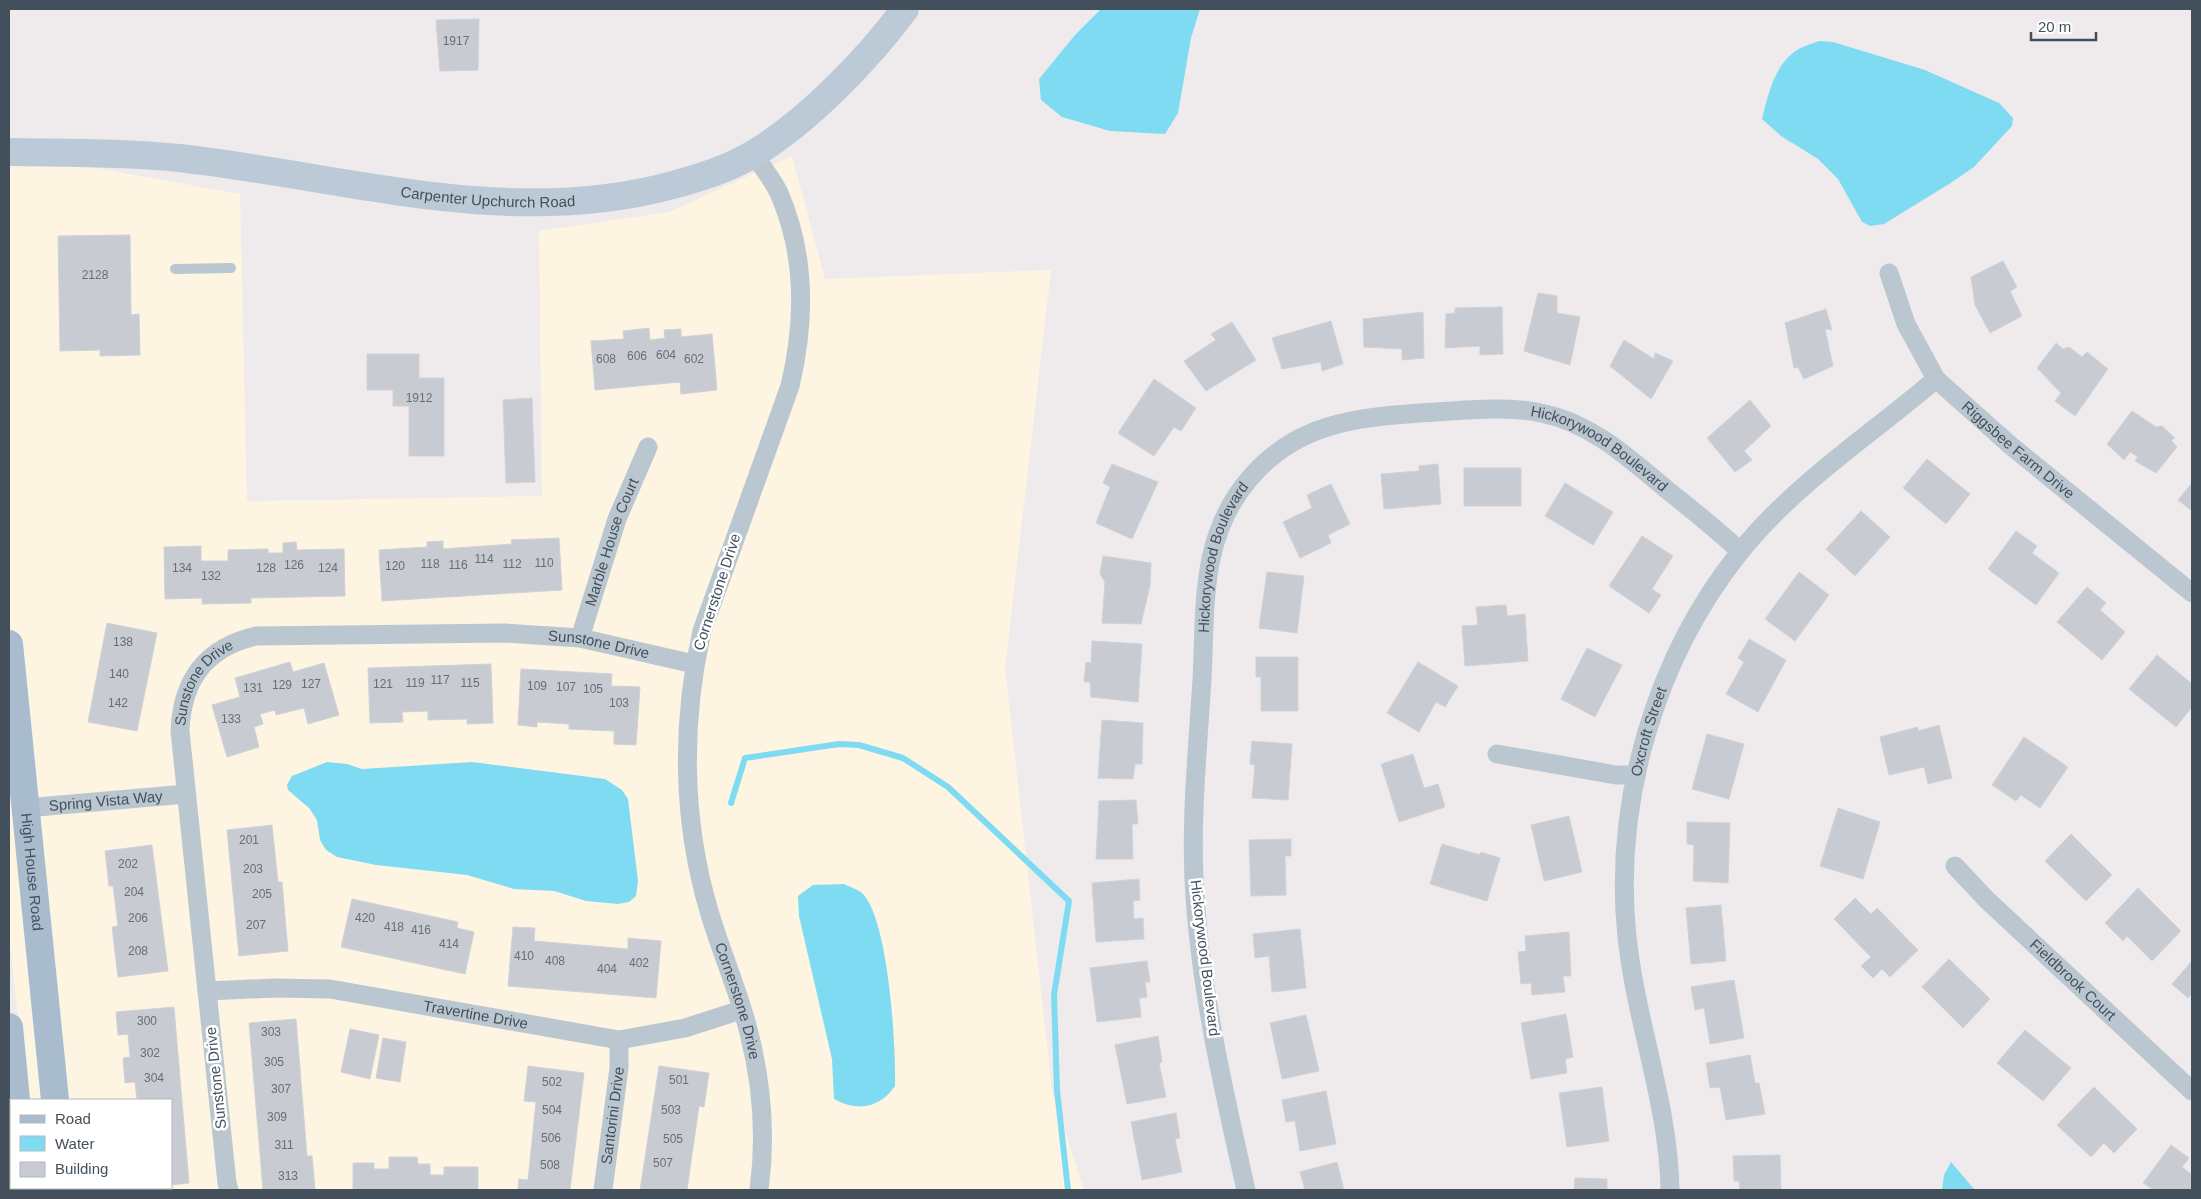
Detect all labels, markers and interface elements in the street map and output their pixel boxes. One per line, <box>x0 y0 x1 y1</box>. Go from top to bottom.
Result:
scale bar <box>2031 10 2096 42</box>
text: 20 m <box>2038 18 2071 35</box>
house number: 1917 <box>443 34 470 48</box>
street label: Carpenter Upchurch Road <box>400 183 576 210</box>
house number: 2128 <box>82 268 109 282</box>
house number: 604 <box>656 348 676 362</box>
house number: 606 <box>627 349 647 363</box>
house number: 608 <box>596 352 616 366</box>
house number: 602 <box>684 352 704 366</box>
house number: 1912 <box>406 391 433 405</box>
street label: Riggsbee Farm Drive <box>1959 397 2078 502</box>
street label: Hickorywood Boulevard <box>1529 402 1671 495</box>
street label: Marble House Court <box>581 475 642 608</box>
street label: Hickorywood Boulevard <box>1195 478 1251 633</box>
street label: Cornerstone Drive <box>690 531 743 652</box>
house number: 114 <box>474 552 494 566</box>
house number: 110 <box>534 556 554 570</box>
house number: 118 <box>420 557 440 571</box>
house number: 112 <box>502 557 522 571</box>
house number: 126 <box>284 558 304 572</box>
house number: 116 <box>448 558 468 572</box>
house number: 120 <box>385 559 405 573</box>
house number: 134 <box>172 561 192 575</box>
house number: 128 <box>256 561 276 575</box>
house number: 124 <box>318 561 338 575</box>
house number: 132 <box>201 569 221 583</box>
street label: Sunstone Drive <box>548 627 651 662</box>
house number: 138 <box>113 635 133 649</box>
street label: Sunstone Drive <box>171 636 236 727</box>
house number: 140 <box>109 667 129 681</box>
house number: 117 <box>430 673 450 687</box>
house number: 119 <box>405 676 425 690</box>
house number: 115 <box>460 676 480 690</box>
house number: 127 <box>301 677 321 691</box>
house number: 121 <box>373 677 393 691</box>
house number: 129 <box>272 678 292 692</box>
house number: 109 <box>527 679 547 693</box>
house number: 107 <box>556 680 576 694</box>
house number: 131 <box>243 681 263 695</box>
house number: 105 <box>583 682 603 696</box>
street label: Oxcroft Street <box>1627 683 1670 778</box>
house number: 142 <box>108 696 128 710</box>
house number: 103 <box>609 696 629 710</box>
house number: 133 <box>221 712 241 726</box>
street label: Spring Vista Way <box>48 787 164 814</box>
street label: High House Road <box>18 812 47 932</box>
house number: 201 <box>239 833 259 847</box>
house number: 202 <box>118 857 138 871</box>
house number: 203 <box>243 862 263 876</box>
street label: Hickorywood Boulevard <box>1187 879 1224 1037</box>
house number: 204 <box>124 885 144 899</box>
house number: 205 <box>252 887 272 901</box>
house number: 206 <box>128 911 148 925</box>
house number: 420 <box>355 911 375 925</box>
house number: 207 <box>246 918 266 932</box>
house number: 418 <box>384 920 404 934</box>
house number: 416 <box>411 923 431 937</box>
street label: Fieldbrook Court <box>2027 936 2120 1024</box>
house number: 414 <box>439 937 459 951</box>
street label: Cornerstone Drive <box>712 940 764 1061</box>
house number: 208 <box>128 944 148 958</box>
house number: 410 <box>514 949 534 963</box>
house number: 408 <box>545 954 565 968</box>
house number: 402 <box>629 956 649 970</box>
house number: 404 <box>597 962 617 976</box>
street label: Travertine Drive <box>422 997 530 1032</box>
house number: 300 <box>137 1014 157 1028</box>
house number: 303 <box>261 1025 281 1039</box>
street label: Sunstone Drive <box>202 1026 229 1130</box>
house number: 302 <box>140 1046 160 1060</box>
house number: 305 <box>264 1055 284 1069</box>
street label: Santorini Drive <box>597 1066 627 1165</box>
house number: 304 <box>144 1071 164 1085</box>
house number: 501 <box>669 1073 689 1087</box>
house number: 502 <box>542 1075 562 1089</box>
house number: 307 <box>271 1082 291 1096</box>
legend <box>10 1099 172 1189</box>
house number: 504 <box>542 1103 562 1117</box>
house number: 503 <box>661 1103 681 1117</box>
text: Road <box>55 1110 91 1127</box>
house number: 309 <box>267 1110 287 1124</box>
house number: 506 <box>541 1131 561 1145</box>
house number: 505 <box>663 1132 683 1146</box>
text: Water <box>55 1135 94 1152</box>
house number: 311 <box>274 1138 294 1152</box>
house number: 507 <box>653 1156 673 1170</box>
house number: 508 <box>540 1158 560 1172</box>
text: Building <box>55 1160 108 1177</box>
house number: 313 <box>278 1169 298 1183</box>

